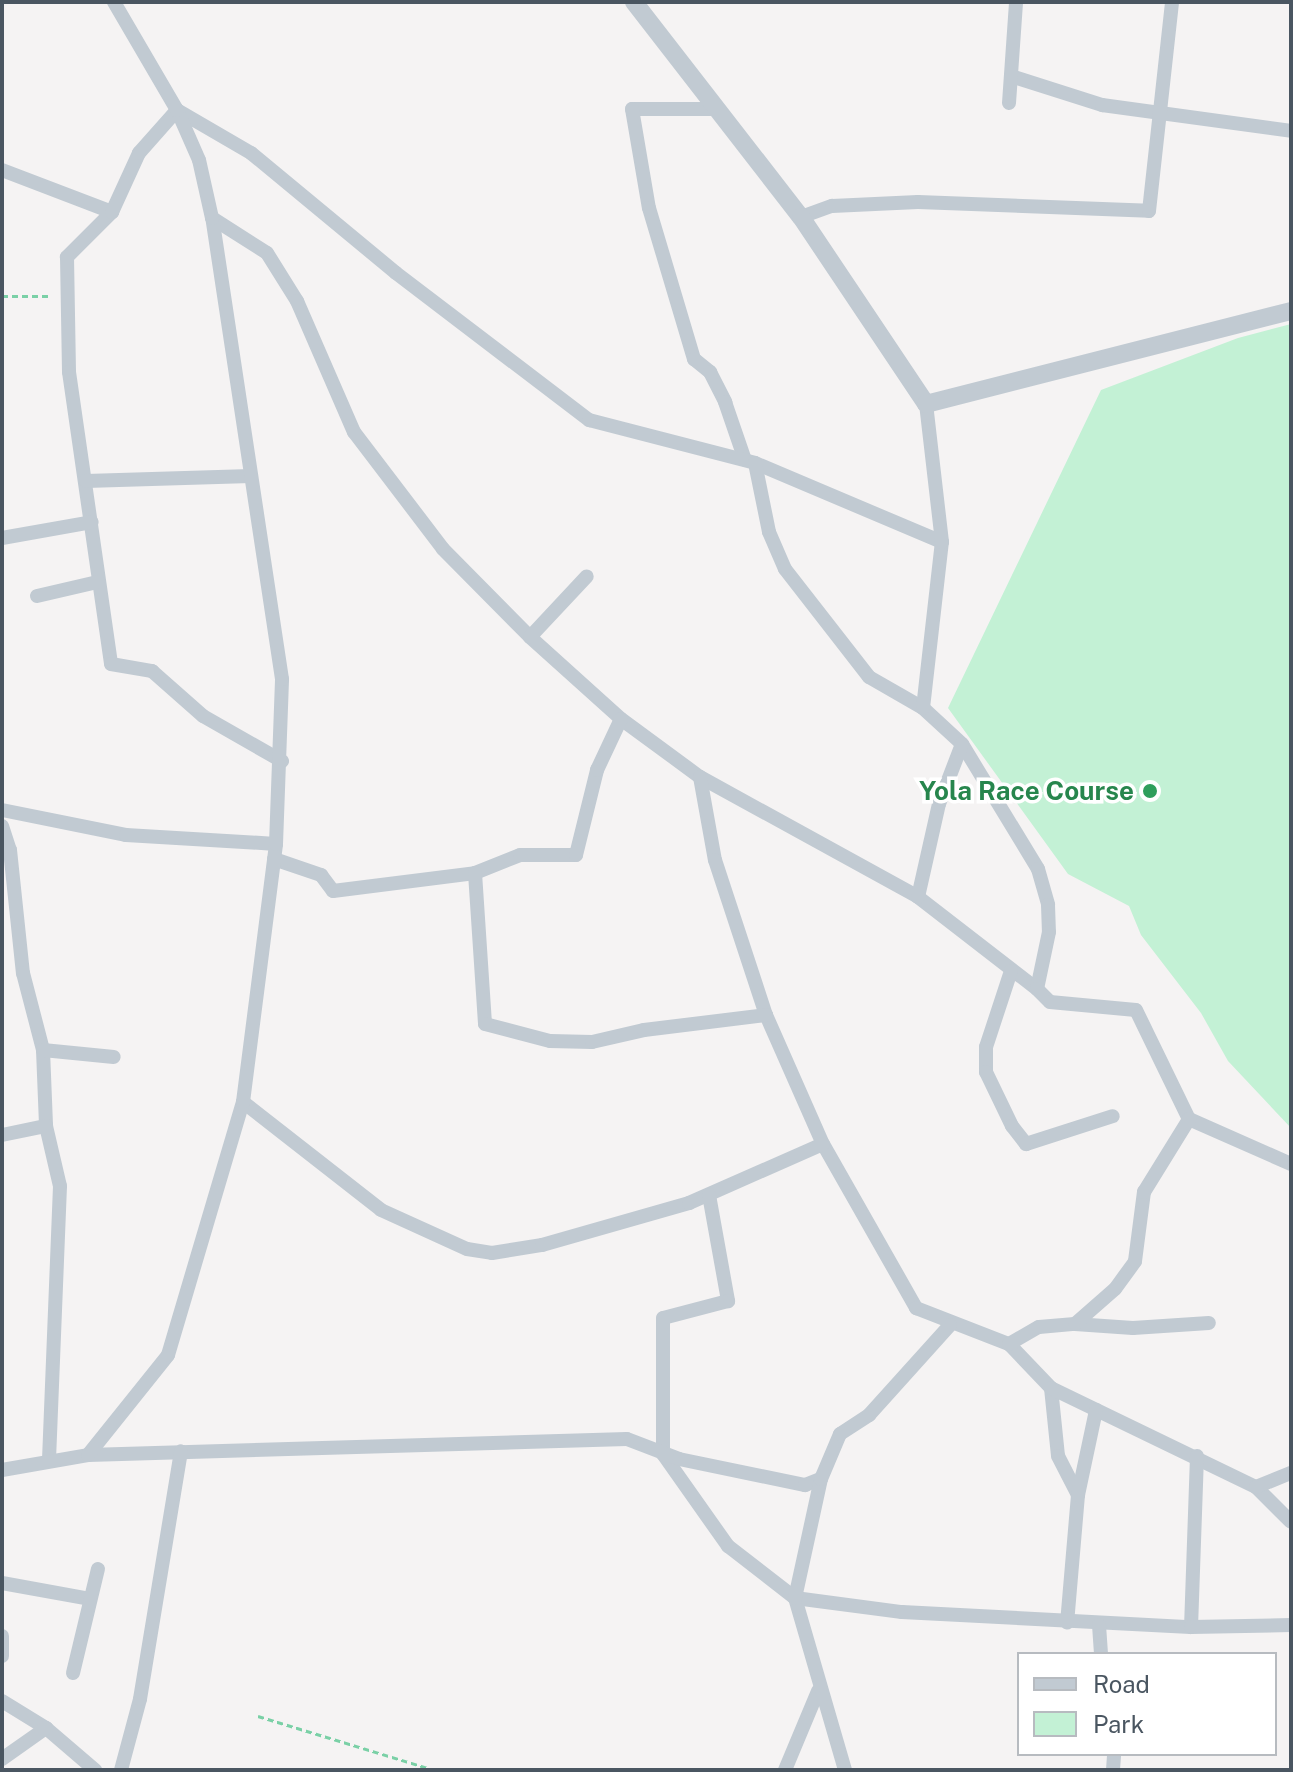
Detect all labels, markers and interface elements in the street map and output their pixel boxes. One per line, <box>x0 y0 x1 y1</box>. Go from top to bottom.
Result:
place label: Yola Race Course <box>919 775 1134 807</box>
marker: Yola Race Course <box>1141 782 1159 800</box>
legend <box>1017 1652 1277 1756</box>
text: Road <box>1093 1670 1150 1698</box>
text: Park <box>1093 1710 1144 1738</box>

